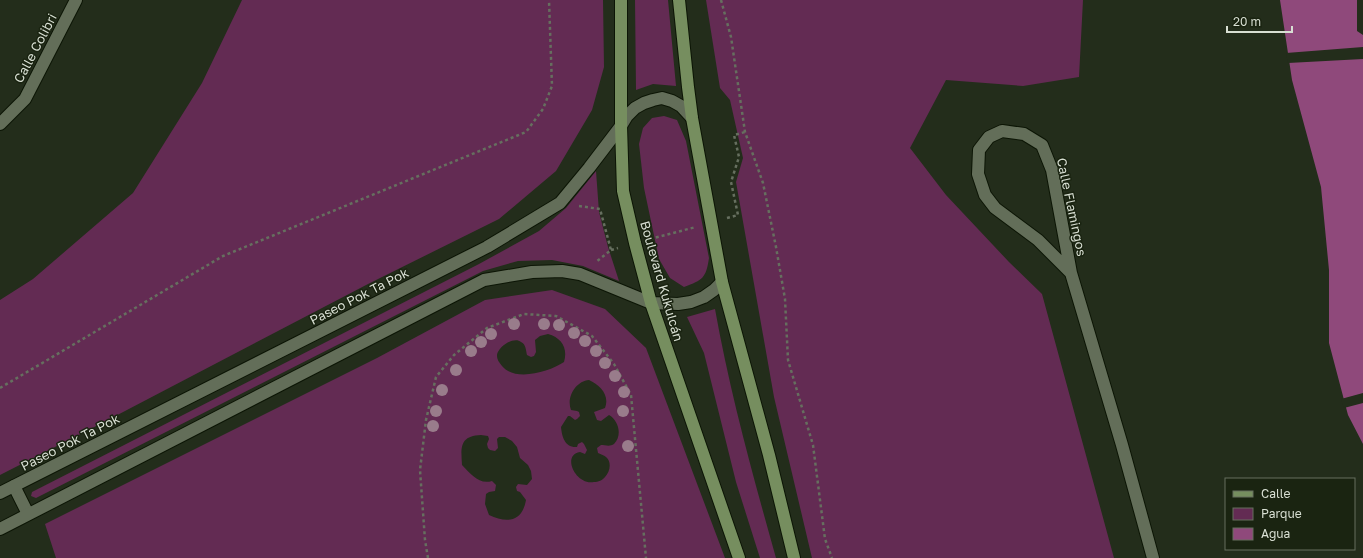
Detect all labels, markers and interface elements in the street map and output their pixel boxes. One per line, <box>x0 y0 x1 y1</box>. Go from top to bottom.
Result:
scale bar <box>1227 8 1292 34</box>
street label: Calle Colibri <box>10 11 60 85</box>
text: 20 m <box>1233 14 1261 29</box>
street label: Calle Flamingos <box>1054 156 1090 258</box>
street label: Boulevard Kukulcán <box>637 219 687 343</box>
street label: Paseo Pok Ta Pok <box>307 264 412 328</box>
street label: Paseo Pok Ta Pok <box>18 410 123 474</box>
legend <box>1225 478 1355 550</box>
text: Calle <box>1261 486 1291 501</box>
text: Parque <box>1261 506 1302 521</box>
text: Agua <box>1261 526 1290 541</box>

